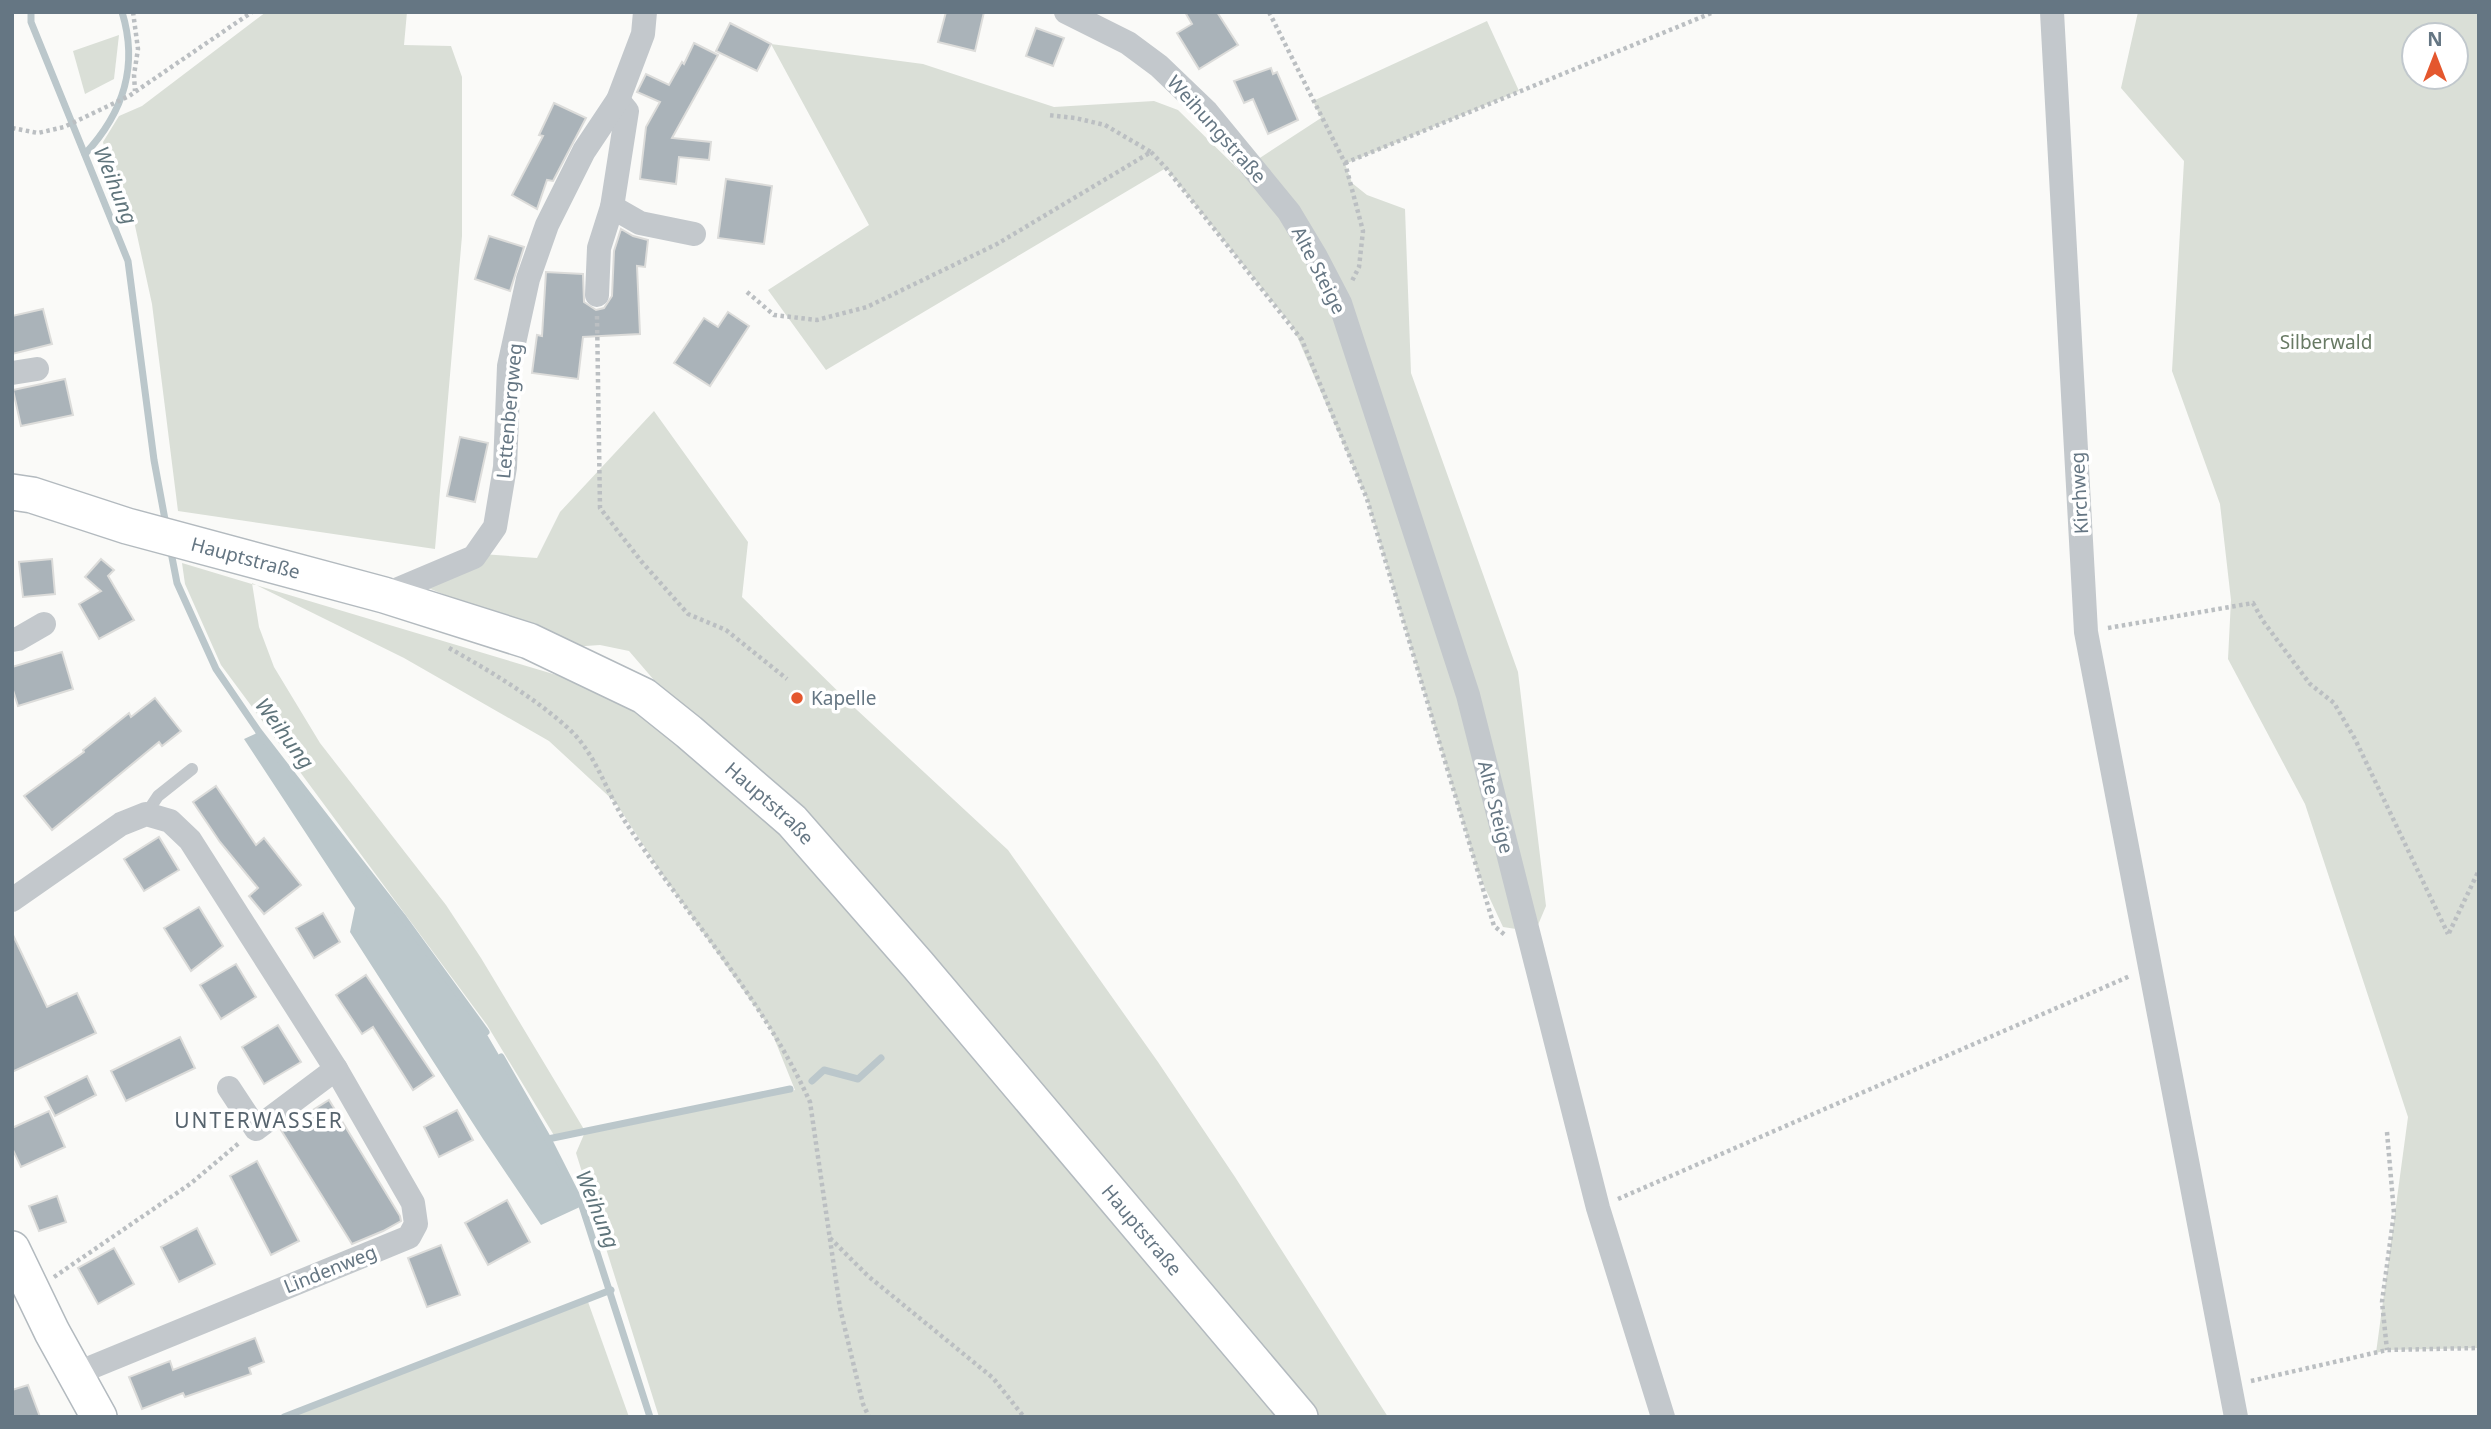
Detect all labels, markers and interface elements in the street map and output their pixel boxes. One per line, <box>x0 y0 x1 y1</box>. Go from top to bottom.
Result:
north arrow <box>2400 21 2470 91</box>
text: N <box>2427 26 2443 52</box>
street label: Weihungstraße <box>1162 70 1272 188</box>
water label: Weihung <box>88 142 144 228</box>
street label: Alte Steige <box>1286 222 1352 318</box>
park label: Silberwald <box>2280 329 2372 355</box>
street label: Lettenbergweg <box>490 342 528 480</box>
street label: Kirchweg <box>2064 451 2094 535</box>
street label: Hauptstraße <box>188 531 303 585</box>
place label: Kapelle <box>811 685 876 711</box>
marker: Kapelle <box>789 690 805 706</box>
water label: Weihung <box>249 692 321 774</box>
street label: Hauptstraße <box>720 756 820 850</box>
street label: Alte Steige <box>1472 758 1520 856</box>
district label: UNTERWASSER <box>174 1106 344 1134</box>
water label: Weihung <box>570 1166 626 1252</box>
street label: Hauptstraße <box>1096 1179 1188 1281</box>
street label: Lindenweg <box>280 1239 380 1299</box>

